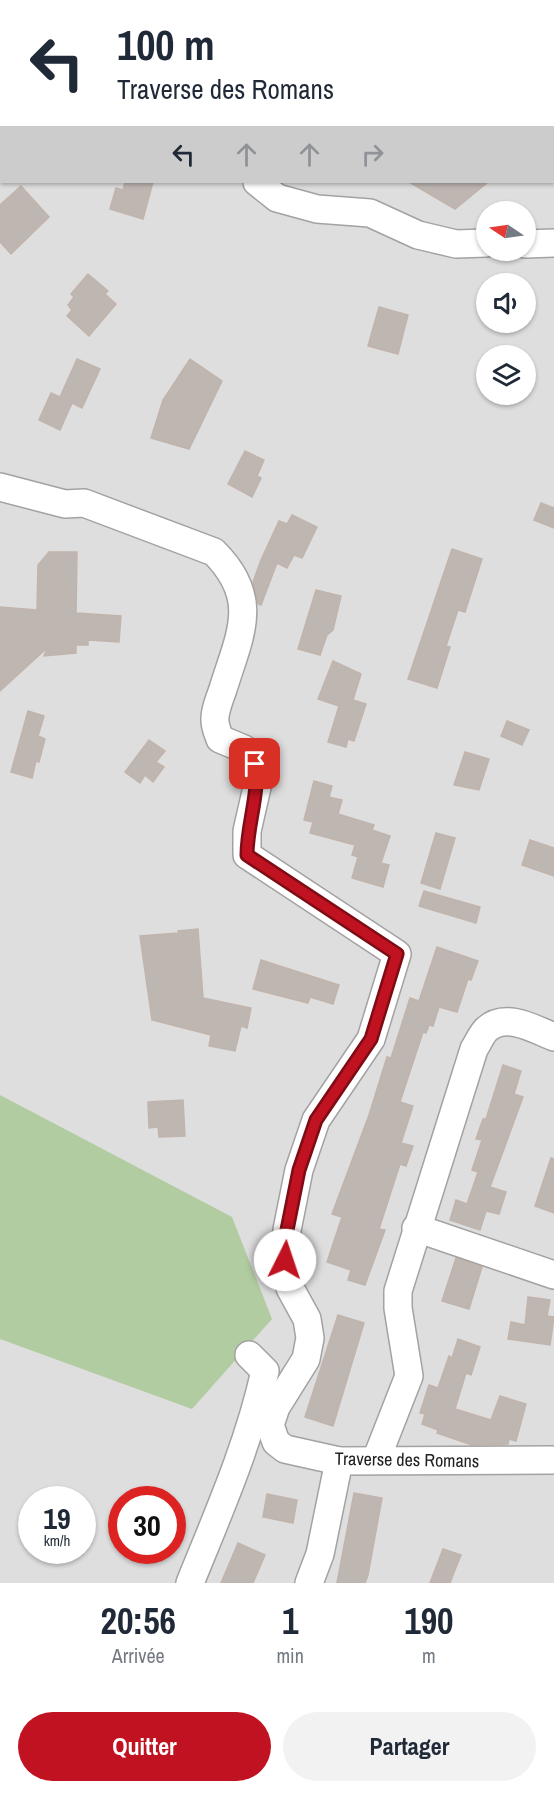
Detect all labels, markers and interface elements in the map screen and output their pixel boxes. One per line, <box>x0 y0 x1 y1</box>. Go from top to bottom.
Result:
text: 100 m <box>117 17 215 73</box>
icon: left <box>18 24 96 102</box>
text: Traverse des Romans <box>117 71 334 107</box>
icon: left <box>167 138 200 171</box>
icon: ahead <box>230 138 263 171</box>
icon: ahead <box>293 138 326 171</box>
icon: right <box>356 138 389 171</box>
north arrow <box>476 201 536 261</box>
map controls <box>476 201 536 405</box>
button: sound <box>476 273 536 333</box>
button: layers <box>476 345 536 405</box>
pin <box>229 738 280 789</box>
icon: arrive <box>238 747 271 780</box>
position arrow <box>253 1228 317 1292</box>
street label: Traverse des Romans <box>334 1446 480 1473</box>
speed limit sign: 30 <box>108 1486 186 1564</box>
text: 19 <box>43 1498 71 1538</box>
text: km/h <box>44 1530 70 1551</box>
text: 20:56 <box>100 1597 176 1645</box>
text: 1 <box>282 1597 298 1645</box>
text: 190 <box>404 1597 454 1645</box>
text: Arrivée <box>112 1642 165 1669</box>
text: min <box>276 1642 304 1669</box>
text: m <box>422 1642 436 1669</box>
button: Quitter <box>18 1712 271 1781</box>
button: Partager <box>283 1712 536 1781</box>

